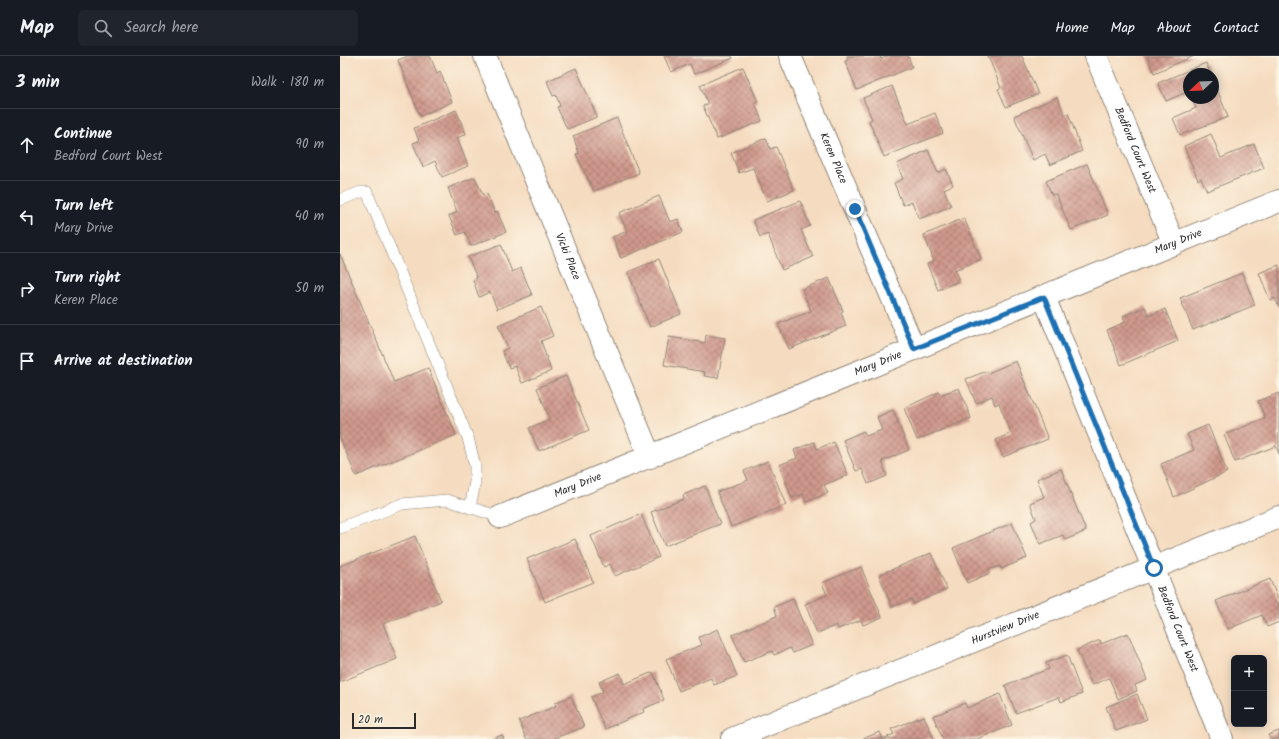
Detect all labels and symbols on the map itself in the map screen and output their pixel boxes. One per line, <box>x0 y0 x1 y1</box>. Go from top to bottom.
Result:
north arrow <box>1183 68 1219 104</box>
street label: Bedford Court West <box>1109 104 1161 197</box>
street label: Keren Place <box>814 130 852 187</box>
route end <box>846 200 864 218</box>
street label: Mary Drive <box>1152 224 1205 260</box>
street label: Vicki Place <box>550 230 585 283</box>
street label: Mary Drive <box>851 346 905 381</box>
street label: Mary Drive <box>551 468 604 503</box>
route start <box>1145 559 1163 577</box>
street label: Bedford Court West <box>1152 583 1204 676</box>
street label: Hurstview Drive <box>968 606 1042 650</box>
scale bar <box>352 711 416 730</box>

